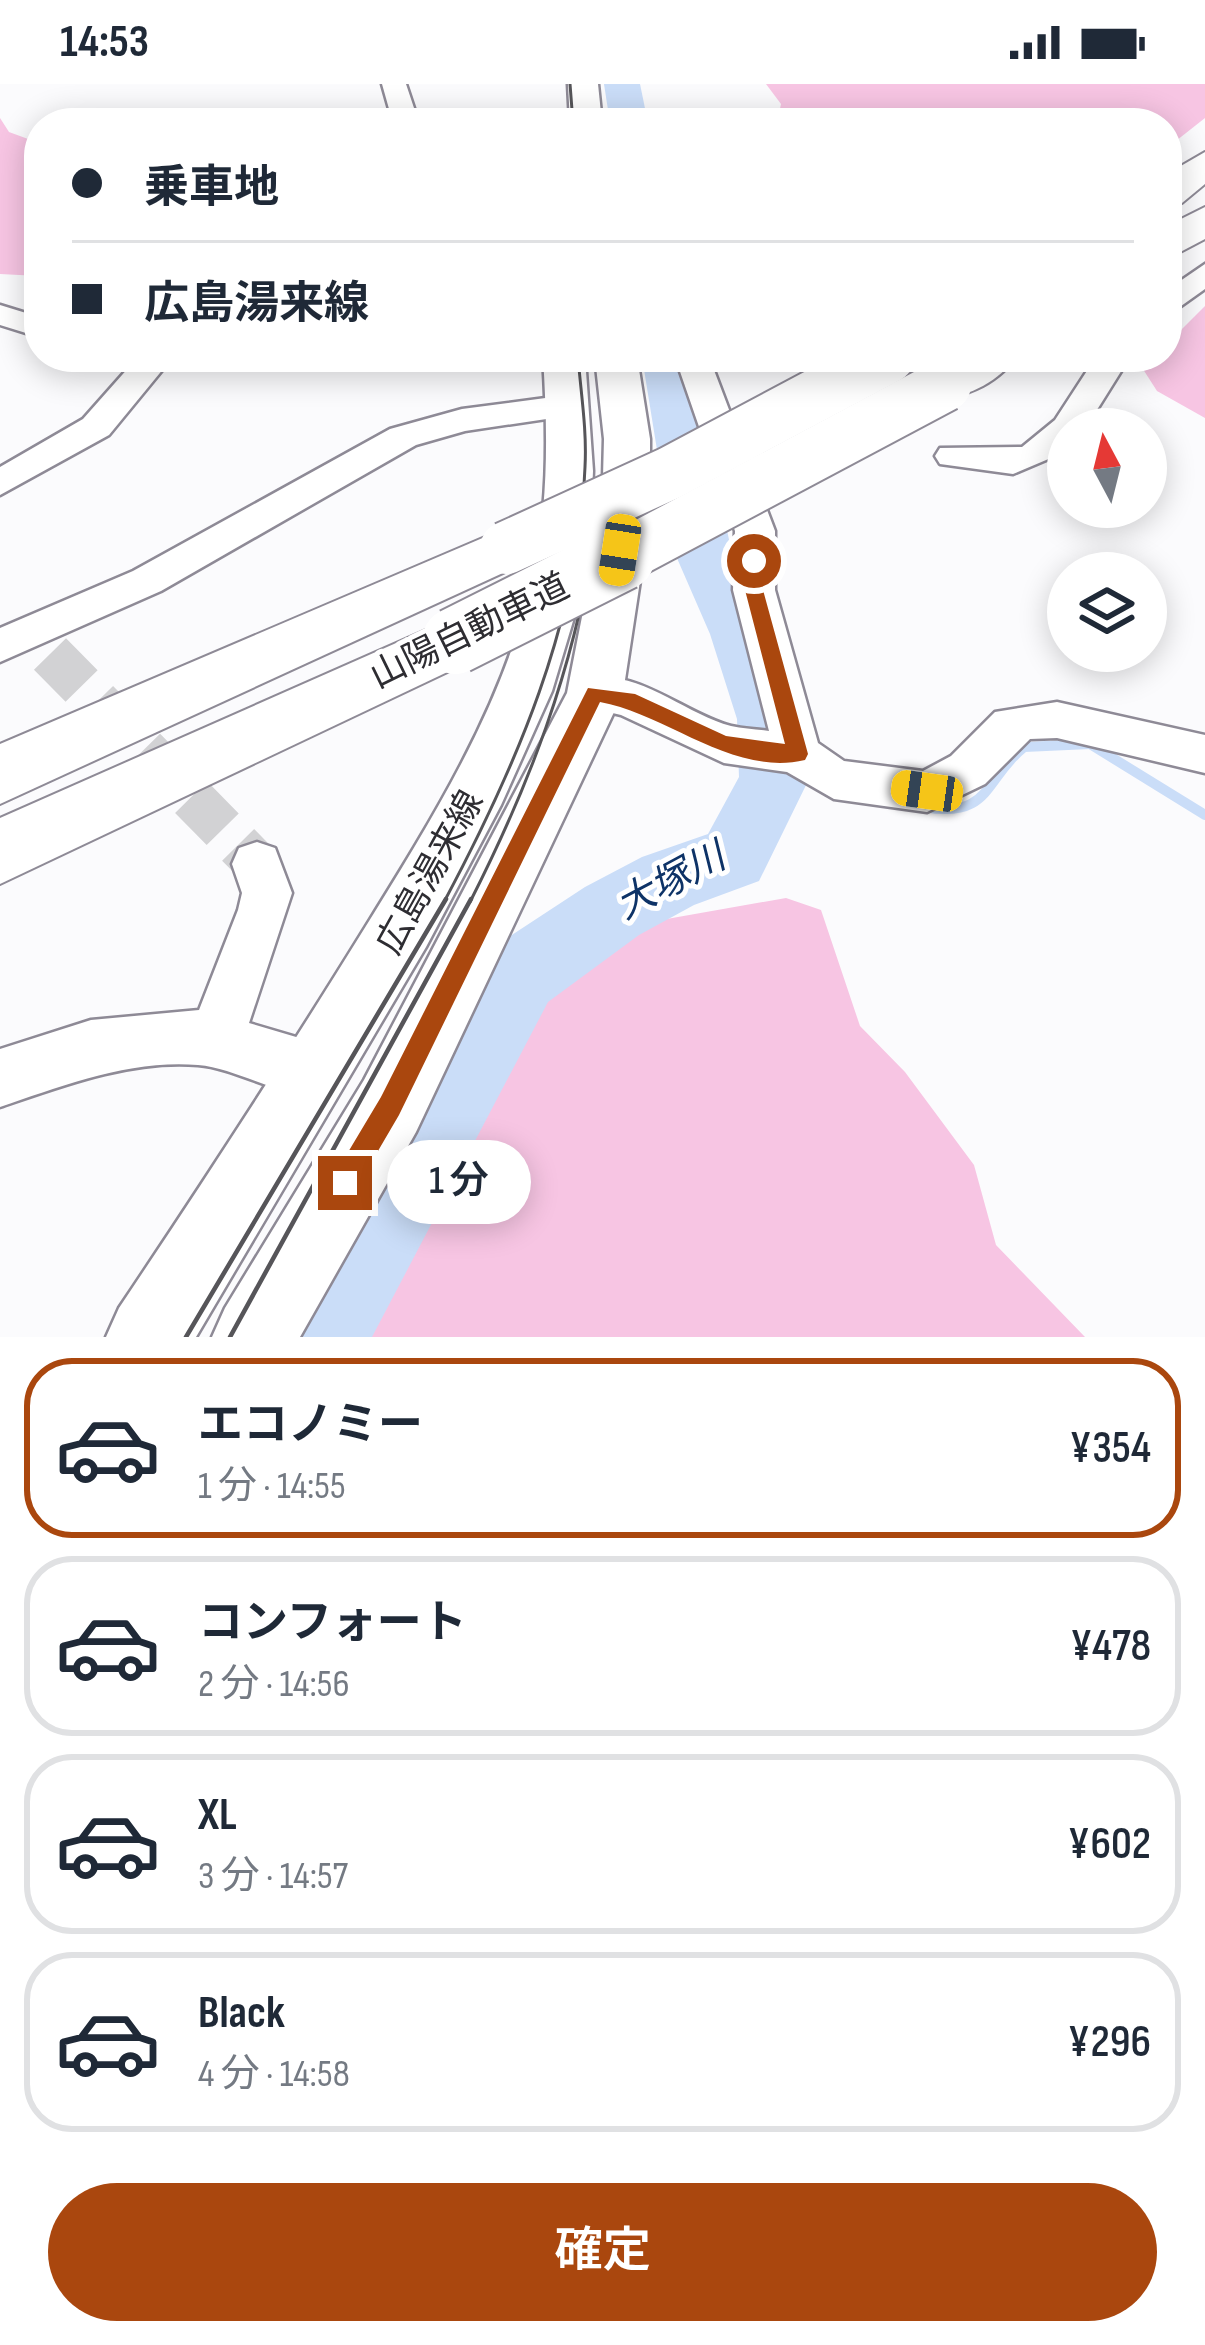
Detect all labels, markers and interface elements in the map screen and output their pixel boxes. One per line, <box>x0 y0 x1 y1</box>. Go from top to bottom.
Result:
text: 14:53 <box>60 15 149 70</box>
text: 乗車地 <box>144 161 279 216</box>
text: 広島湯来線 <box>144 277 369 332</box>
north arrow <box>1047 408 1167 528</box>
map controls <box>1047 408 1167 672</box>
car <box>597 512 643 588</box>
route start <box>727 534 781 588</box>
button: layers <box>1047 552 1167 672</box>
street label: 山陽自動車道 <box>363 565 577 699</box>
car <box>889 768 965 814</box>
street label: 広島湯来線 <box>369 784 493 962</box>
water label: 大塚川 <box>608 832 737 930</box>
callout: 1 分 <box>387 1141 531 1225</box>
route end <box>318 1156 372 1210</box>
text: 1 分 <box>429 1158 489 1205</box>
icon: car <box>54 1394 162 1502</box>
text: エコノミー <box>198 1398 423 1453</box>
text: ¥354 <box>1069 1421 1151 1476</box>
text: 1 分 · 14:55 <box>198 1463 346 1510</box>
icon: car <box>54 1592 162 1700</box>
text: コンフォート <box>198 1596 467 1651</box>
text: ¥478 <box>1070 1619 1151 1674</box>
text: 2 分 · 14:56 <box>198 1661 349 1708</box>
text: XL <box>198 1788 237 1843</box>
icon: car <box>54 1790 162 1898</box>
text: ¥602 <box>1068 1817 1151 1872</box>
text: 3 分 · 14:57 <box>198 1853 348 1900</box>
text: Black <box>198 1986 285 2041</box>
icon: car <box>54 1988 162 2096</box>
text: ¥296 <box>1068 2015 1151 2070</box>
text: 4 分 · 14:58 <box>198 2051 350 2098</box>
button: 確定 <box>48 2183 1157 2321</box>

